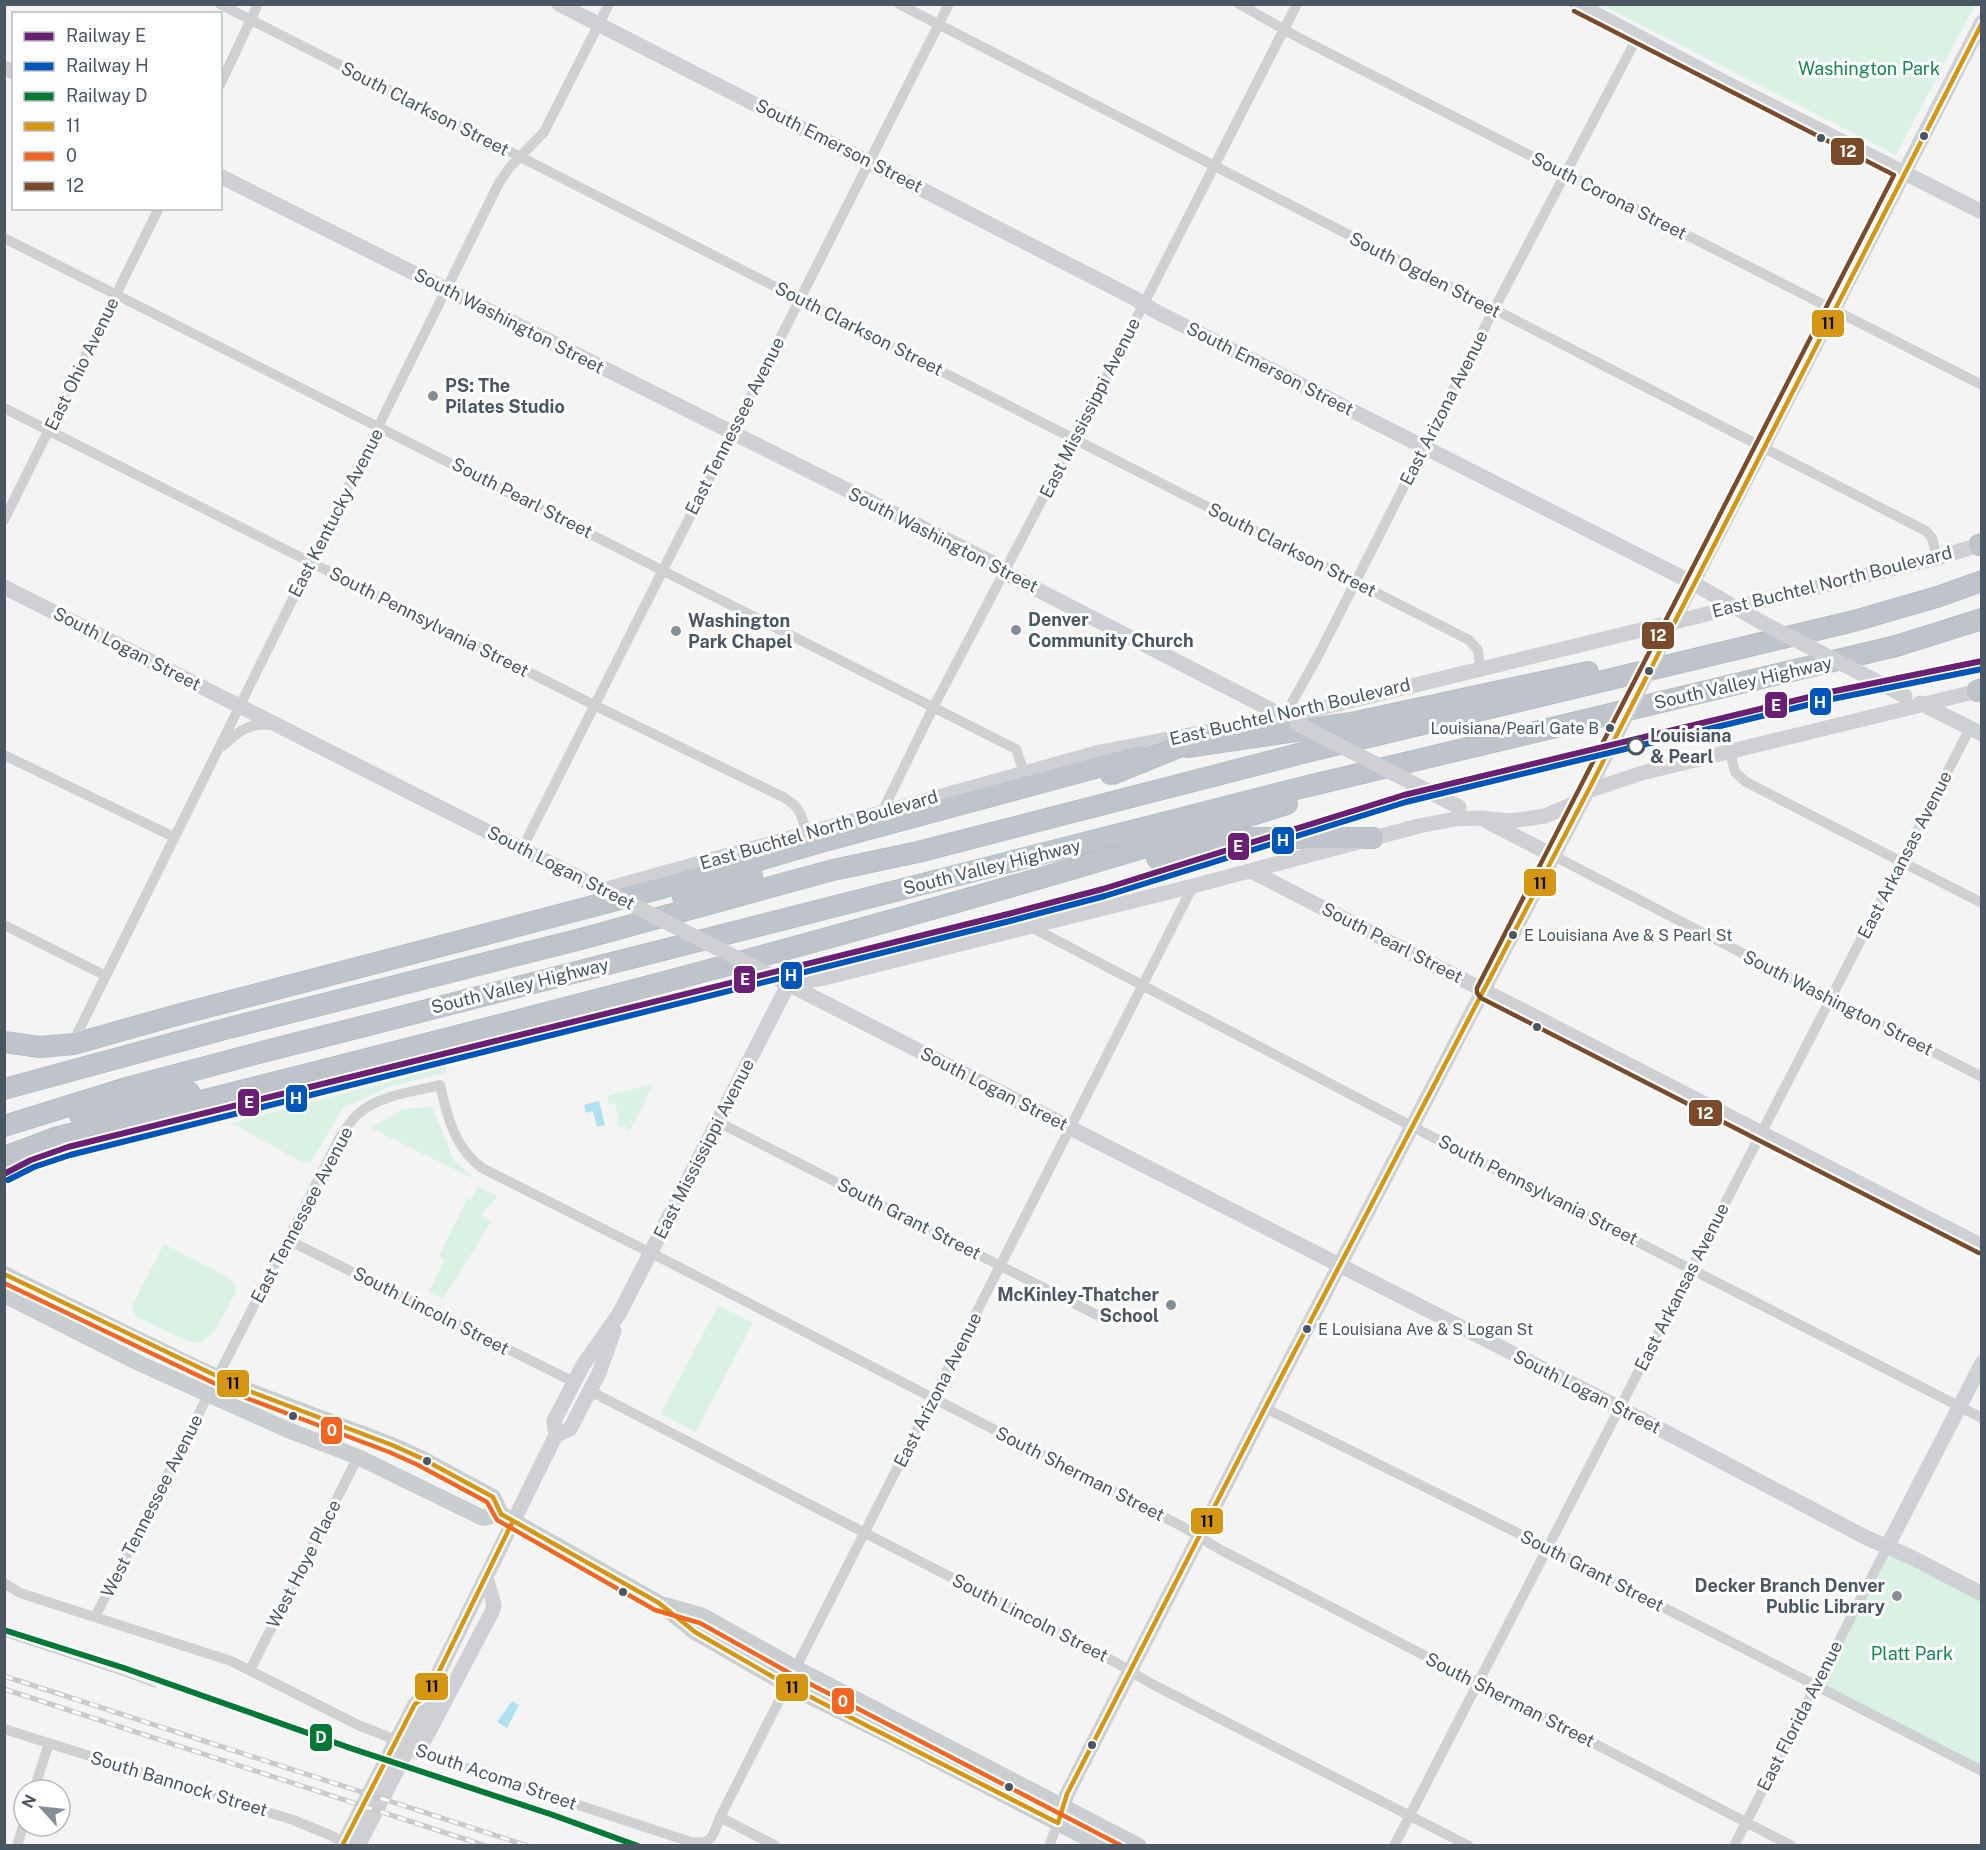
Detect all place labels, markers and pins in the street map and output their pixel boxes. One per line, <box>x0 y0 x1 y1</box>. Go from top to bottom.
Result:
unlabelled marker <box>1918 130 1930 142</box>
unlabelled marker <box>1815 132 1827 144</box>
place label: PS: The Pilates Studio <box>445 375 565 417</box>
marker: PS: The Pilates Studio <box>426 389 440 403</box>
place label: Denver Community Church <box>1028 609 1194 651</box>
place label: Washington Park Chapel <box>688 610 793 652</box>
marker: Denver Community Church <box>1009 623 1023 637</box>
marker: Washington Park Chapel <box>669 624 683 638</box>
unlabelled marker <box>1643 665 1655 677</box>
place label: Louisiana/Pearl Gate B <box>1430 719 1599 738</box>
marker: Louisiana/Pearl Gate B <box>1604 722 1616 734</box>
place label: Louisiana & Pearl <box>1650 725 1731 767</box>
marker: Louisiana & Pearl <box>1627 737 1645 755</box>
place label: E Louisiana Ave & S Pearl St <box>1524 926 1732 945</box>
marker: E Louisiana Ave & S Pearl St <box>1507 929 1519 941</box>
unlabelled marker <box>1531 1021 1543 1033</box>
place label: McKinley-Thatcher School <box>997 1284 1160 1326</box>
marker: McKinley-Thatcher School <box>1164 1298 1178 1312</box>
place label: E Louisiana Ave & S Logan St <box>1318 1320 1533 1339</box>
marker: E Louisiana Ave & S Logan St <box>1301 1323 1313 1335</box>
unlabelled marker <box>287 1410 299 1422</box>
unlabelled marker <box>421 1455 433 1467</box>
place label: Decker Branch Denver Public Library <box>1695 1575 1886 1617</box>
unlabelled marker <box>617 1586 629 1598</box>
marker: Decker Branch Denver Public Library <box>1890 1589 1904 1603</box>
unlabelled marker <box>1086 1739 1098 1751</box>
unlabelled marker <box>1003 1781 1015 1793</box>

